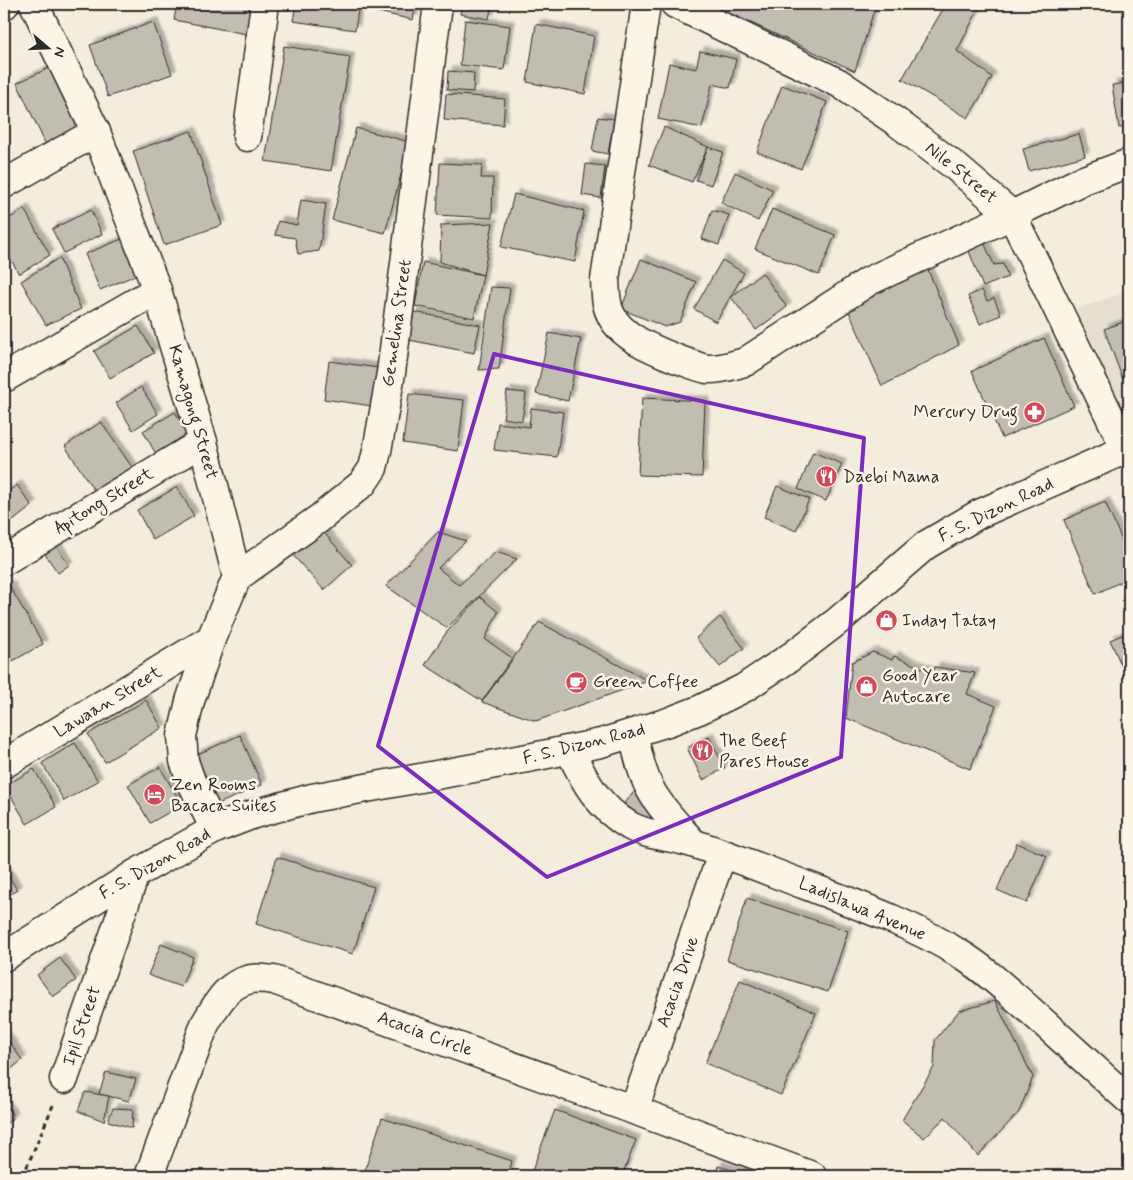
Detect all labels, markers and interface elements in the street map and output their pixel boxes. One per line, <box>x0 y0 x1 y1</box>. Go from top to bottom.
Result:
north arrow <box>22 22 72 72</box>
text: N <box>49 45 69 59</box>
street label: Nile Street <box>920 136 1002 210</box>
street label: Gemelina Street <box>376 258 418 388</box>
street label: Kamagong Street <box>160 342 224 483</box>
place label: Mercury Drug <box>913 400 1018 426</box>
pharmacy icon: Mercury Drug <box>1022 400 1046 424</box>
street label: Apitong Street <box>50 462 159 541</box>
restaurant icon: Daebi Mama <box>815 465 839 489</box>
place label: Daebi Mama <box>843 465 939 489</box>
street label: F. S. Dizon Road <box>935 472 1057 548</box>
shop icon: Inday Tatay <box>874 609 898 633</box>
place label: Inday Tatay <box>902 609 996 633</box>
street label: Lawaan Street <box>49 660 167 744</box>
place label: Good Year Autocare <box>882 664 958 709</box>
cafe icon: Green Coffee <box>565 670 589 694</box>
place label: Green Coffee <box>593 670 698 694</box>
shop icon: Good Year Autocare <box>854 674 878 698</box>
street label: F. S. Dizon Road <box>520 717 648 771</box>
place label: The Beef Pares House <box>719 729 809 774</box>
restaurant icon: The Beef Pares House <box>691 739 715 763</box>
place label: Zen Rooms Bacaca Suites <box>171 773 276 818</box>
hotel icon: Zen Rooms Bacaca Suites <box>143 783 167 807</box>
street label: F. S. Dizon Road <box>95 822 215 906</box>
street label: Ladislawa Avenue <box>795 871 929 947</box>
street label: Acacia Drive <box>651 933 705 1031</box>
street label: Ipil Street <box>57 983 107 1069</box>
street label: Acacia Circle <box>374 1006 476 1062</box>

